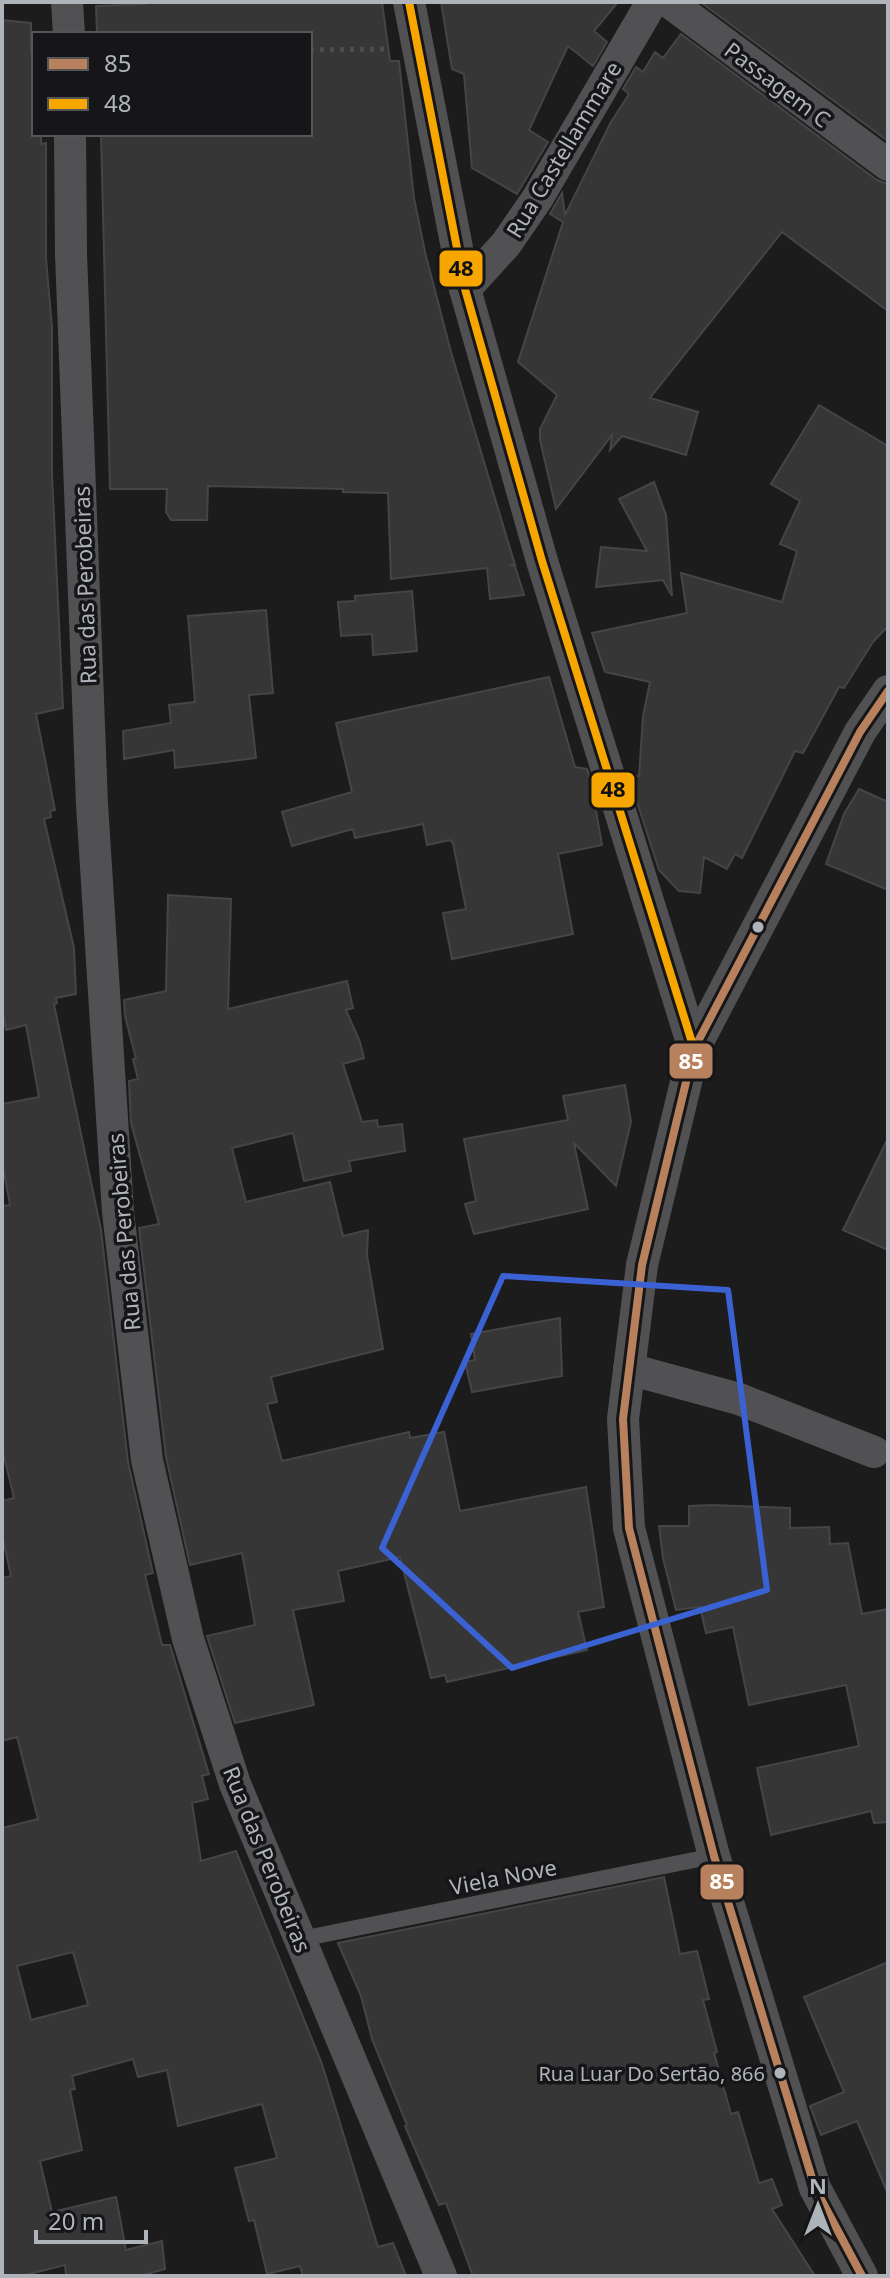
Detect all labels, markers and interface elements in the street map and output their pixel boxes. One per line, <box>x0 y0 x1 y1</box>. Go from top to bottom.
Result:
legend <box>32 32 312 136</box>
street label: Passagem C <box>719 34 837 134</box>
text: 85 <box>104 46 131 79</box>
street label: Rua Castellammare <box>498 55 628 243</box>
text: 48 <box>104 86 131 119</box>
line badge: 48 <box>438 249 484 288</box>
text: 48 <box>448 252 474 282</box>
street label: Rua das Perobeiras <box>66 485 102 685</box>
line badge: 48 <box>590 771 636 809</box>
text: 48 <box>600 773 626 803</box>
unlabelled marker <box>750 919 766 935</box>
line badge: 85 <box>668 1042 714 1080</box>
text: 85 <box>678 1045 704 1075</box>
street label: Rua das Perobeiras <box>99 1132 147 1332</box>
street label: Rua das Perobeiras <box>217 1761 319 1957</box>
street label: Viela Nove <box>447 1851 559 1901</box>
line badge: 85 <box>699 1863 745 1901</box>
text: 85 <box>709 1865 735 1895</box>
place label: Rua Luar Do Sertão, 866 <box>538 2060 765 2087</box>
marker: Rua Luar Do Sertão, 866 <box>772 2065 788 2081</box>
north arrow <box>778 2166 858 2246</box>
text: N <box>809 2170 827 2200</box>
scale bar <box>36 2194 146 2244</box>
text: 20 m <box>48 2204 104 2237</box>

